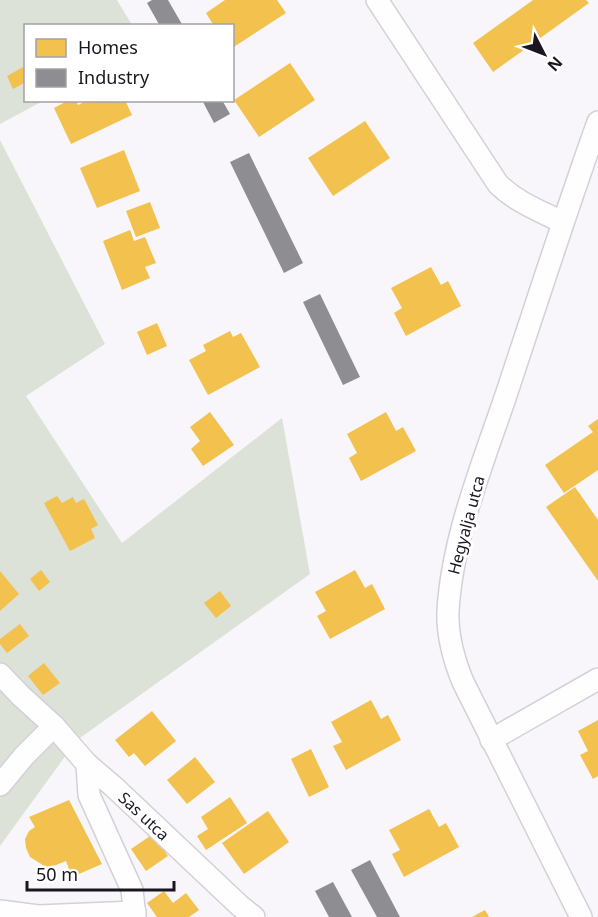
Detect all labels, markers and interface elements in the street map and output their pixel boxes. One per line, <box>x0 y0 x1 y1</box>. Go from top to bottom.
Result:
legend <box>24 24 234 102</box>
north arrow <box>514 24 574 84</box>
text: Homes <box>78 35 138 59</box>
text: N <box>543 52 568 76</box>
text: Industry <box>78 65 150 89</box>
street label: Hegyalja utca <box>442 473 490 577</box>
street label: Sas utca <box>114 787 174 845</box>
scale bar <box>27 854 174 892</box>
text: 50 m <box>36 862 78 886</box>

